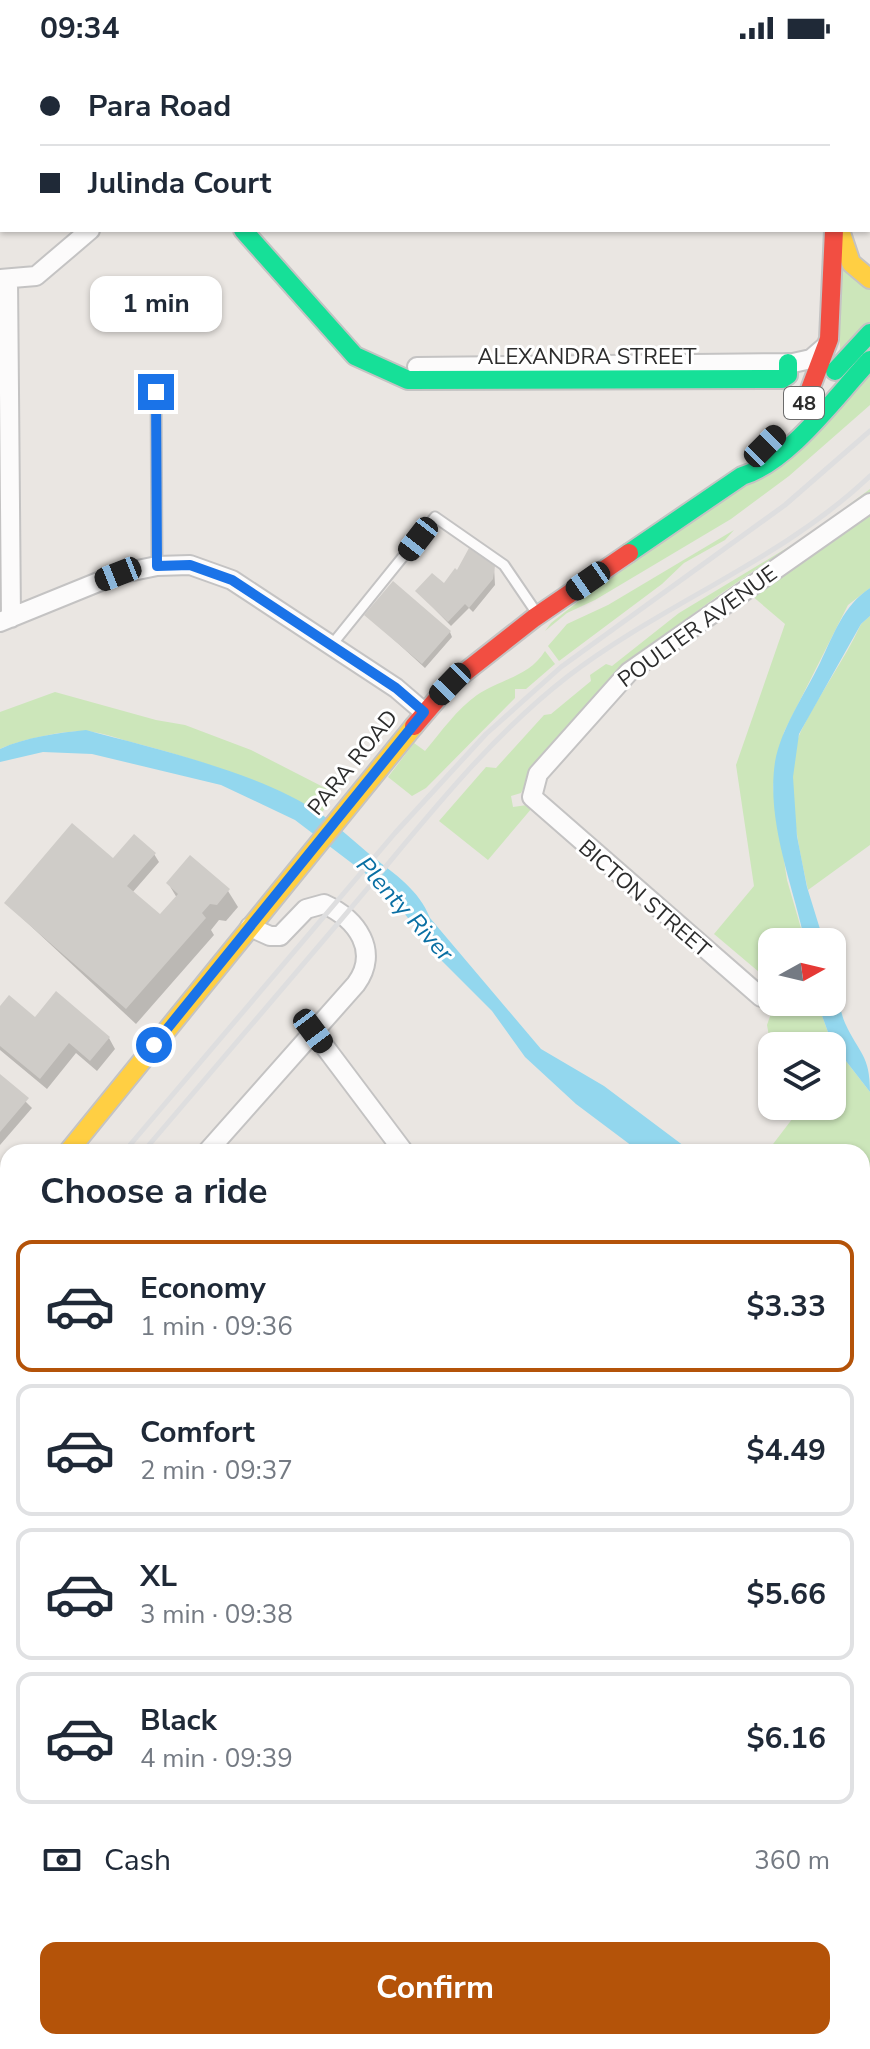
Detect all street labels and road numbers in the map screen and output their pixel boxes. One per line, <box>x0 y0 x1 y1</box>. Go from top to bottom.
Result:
street label: ALEXANDRA STREET <box>477 342 697 372</box>
road number: 48 <box>784 387 824 419</box>
street label: POULTER AVENUE <box>612 559 783 695</box>
street label: PARA ROAD <box>301 703 405 822</box>
street label: BICTON STREET <box>572 833 717 965</box>

